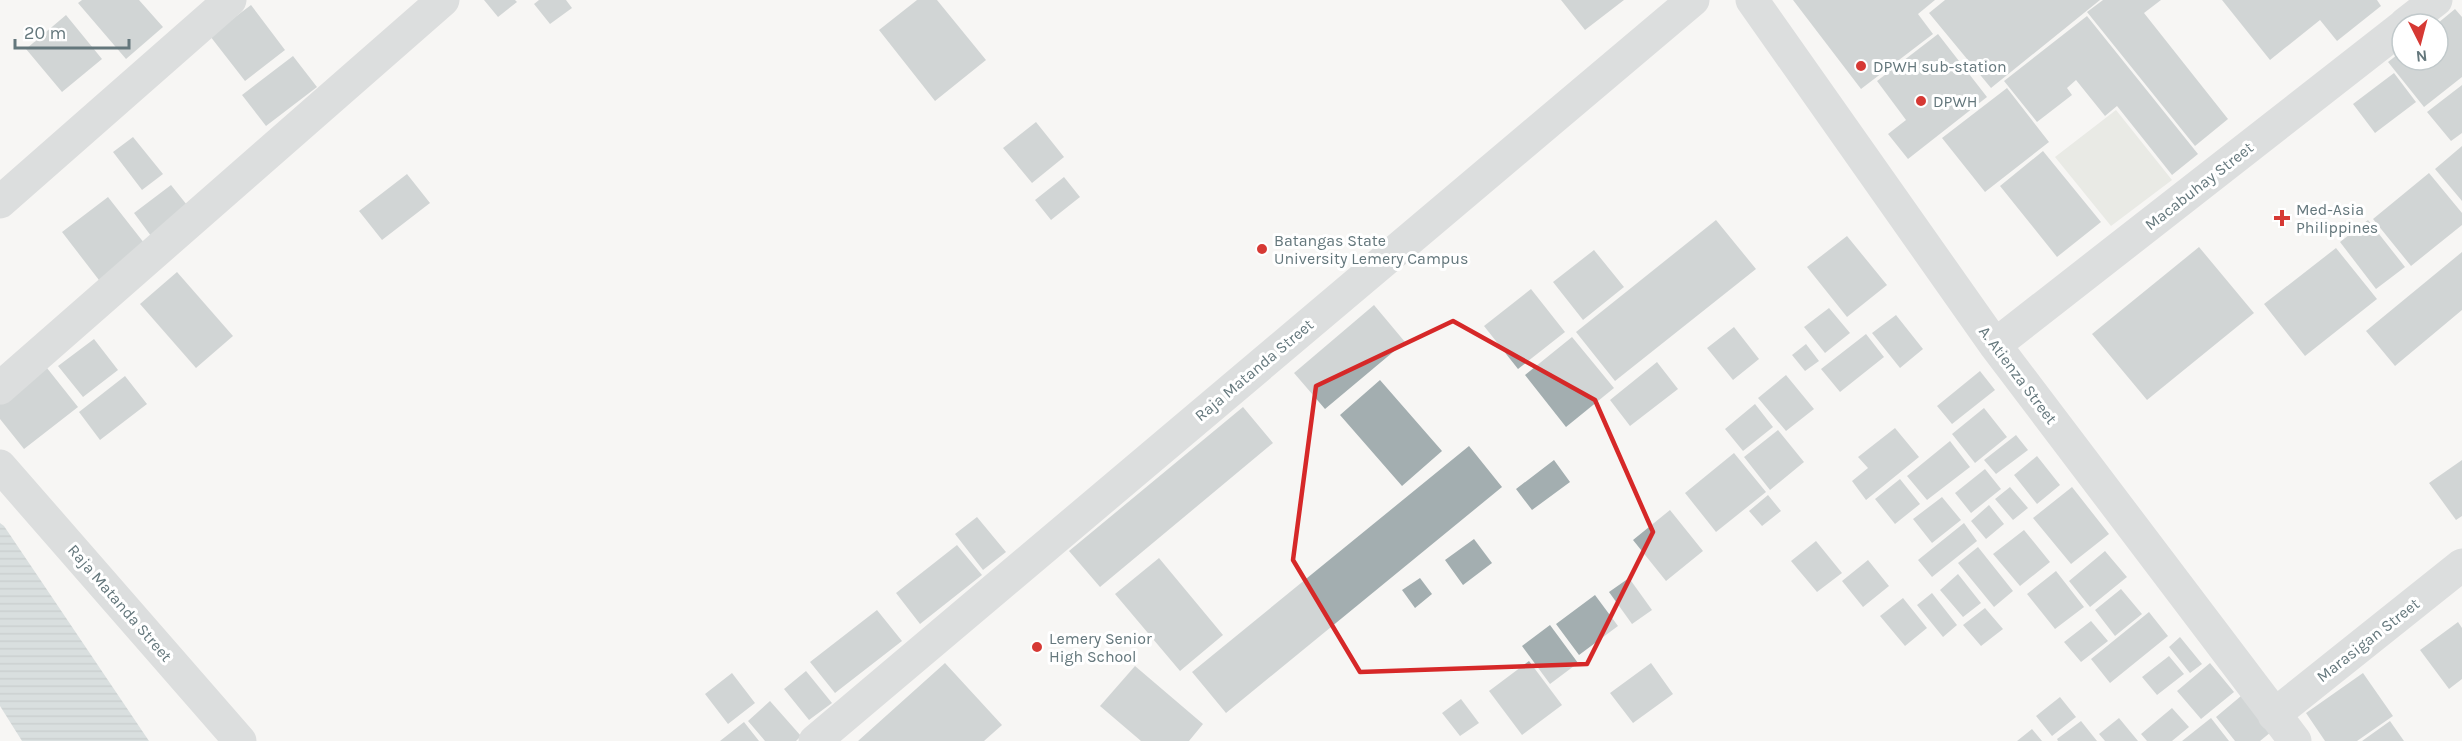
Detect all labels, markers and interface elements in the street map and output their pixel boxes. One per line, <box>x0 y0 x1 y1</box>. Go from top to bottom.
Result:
scale bar <box>15 12 129 50</box>
north arrow <box>2390 12 2450 72</box>
text: 20 m <box>24 22 66 44</box>
text: N <box>2415 46 2428 66</box>
place label: DPWH sub-station <box>1873 57 2007 76</box>
marker: DPWH sub-station <box>1854 59 1868 73</box>
place label: DPWH <box>1933 92 1977 111</box>
marker: DPWH <box>1914 94 1928 108</box>
street label: Macabuhay Street <box>2141 138 2257 234</box>
place label: Med-Asia Philippines <box>2296 200 2378 237</box>
marker: Med-Asia Philippines <box>2273 209 2291 227</box>
place label: Batangas State University Lemery Campus <box>1274 231 1468 268</box>
marker: Batangas State University Lemery Campus <box>1255 242 1269 256</box>
street label: Raja Matanda Street <box>1191 315 1317 425</box>
street label: A. Atienza Street <box>1975 322 2061 428</box>
street label: Raja Matanda Street <box>64 541 176 665</box>
street label: Marasigan Street <box>2313 594 2423 686</box>
place label: Lemery Senior High School <box>1049 629 1152 666</box>
marker: Lemery Senior High School <box>1030 640 1044 654</box>

